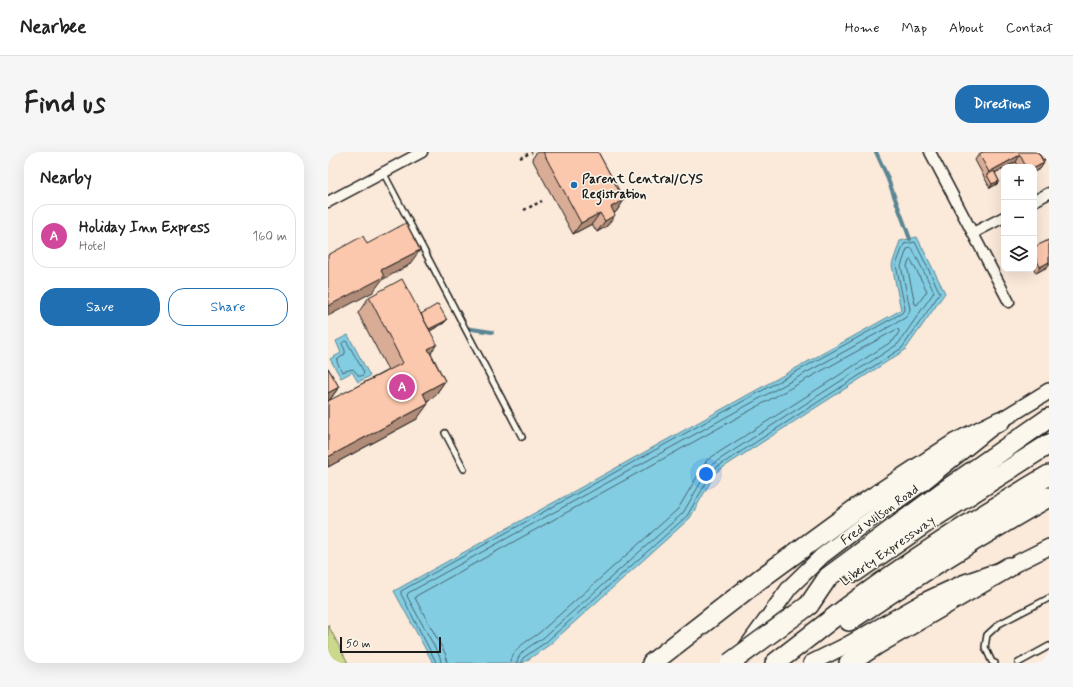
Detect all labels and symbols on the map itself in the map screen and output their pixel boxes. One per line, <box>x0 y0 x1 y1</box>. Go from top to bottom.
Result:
place label: Parent Central/CYS Registration <box>582 171 703 206</box>
marker: Parent Central/CYS Registration <box>569 180 579 190</box>
pin: A <box>389 372 415 402</box>
your location <box>696 464 716 484</box>
street label: Fred Wilson Road <box>837 481 922 549</box>
street label: Liberty Expressway <box>837 512 939 590</box>
scale bar <box>340 635 441 654</box>

